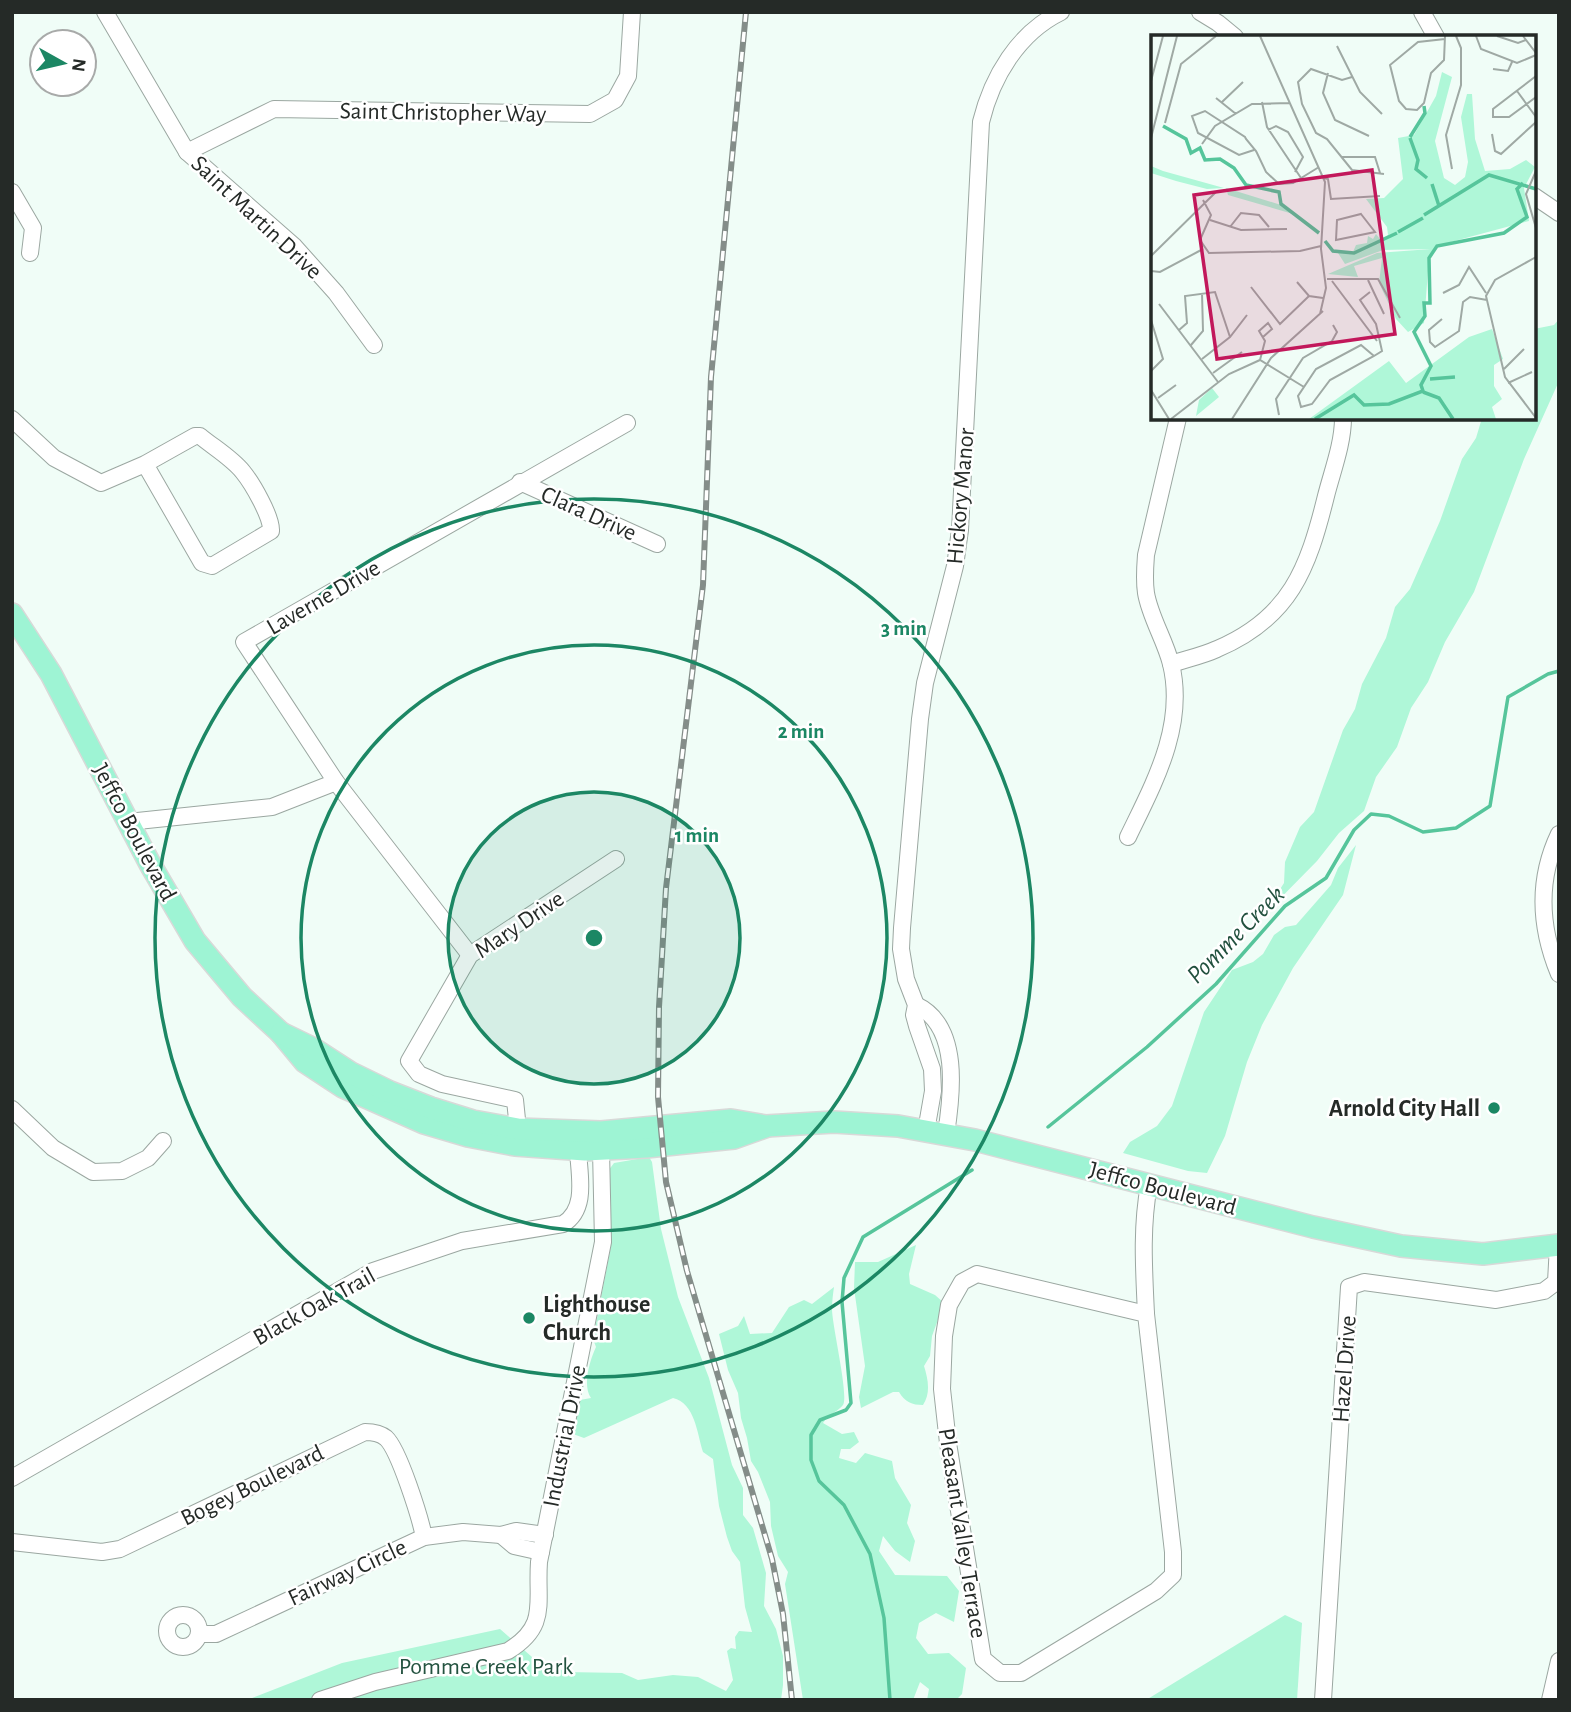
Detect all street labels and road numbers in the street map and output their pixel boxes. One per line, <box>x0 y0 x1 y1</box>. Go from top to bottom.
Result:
street label: Saint Christopher Way <box>339 99 546 127</box>
street label: Saint Martin Drive <box>186 151 326 284</box>
street label: Hickory Manor <box>943 427 979 565</box>
street label: Clara Drive <box>537 482 640 546</box>
street label: Laverne Drive <box>263 556 384 640</box>
street label: Jeffco Boulevard <box>88 760 180 905</box>
street label: Mary Drive <box>471 886 568 963</box>
street label: Jeffco Boulevard <box>1086 1158 1239 1220</box>
street label: Black Oak Trail <box>249 1263 380 1350</box>
street label: Hazel Drive <box>1329 1315 1361 1424</box>
street label: Industrial Drive <box>539 1363 591 1509</box>
street label: Pleasant Valley Terrace <box>934 1426 990 1640</box>
street label: Bogey Boulevard <box>177 1441 328 1531</box>
street label: Fairway Circle <box>284 1535 410 1611</box>

